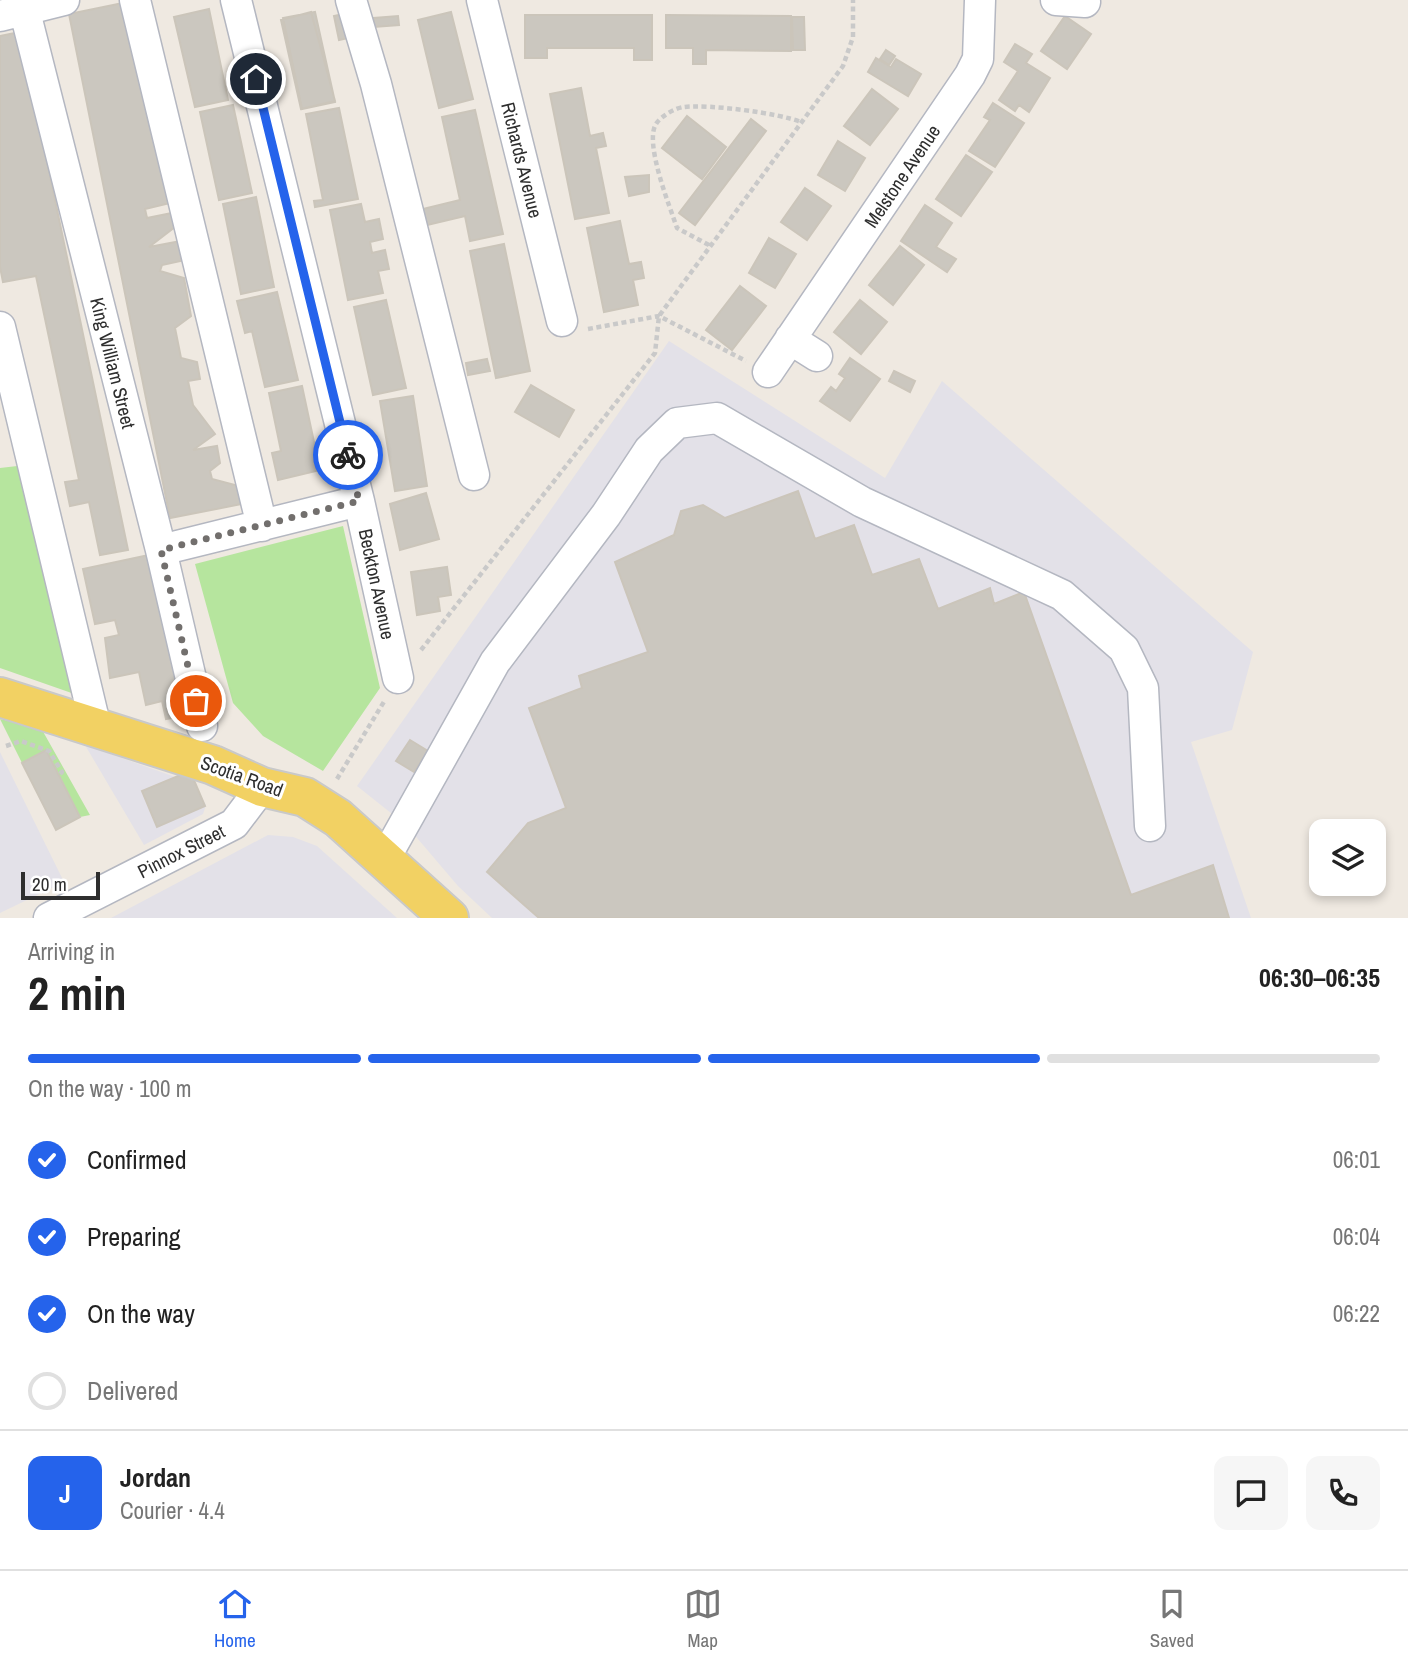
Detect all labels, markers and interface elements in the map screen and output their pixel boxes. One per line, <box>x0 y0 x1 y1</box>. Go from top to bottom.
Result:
pin <box>226 49 286 109</box>
icon: home <box>237 60 275 98</box>
street label: Richards Avenue <box>495 99 549 221</box>
street label: Melstone Avenue <box>858 119 946 233</box>
street label: King William Street <box>84 295 142 432</box>
courier <box>313 420 383 490</box>
icon: bike <box>329 436 367 474</box>
street label: Beckton Avenue <box>353 526 401 642</box>
pin <box>166 671 226 731</box>
icon: bag <box>177 682 215 720</box>
street label: Scotia Road <box>197 749 287 803</box>
street label: Pinnox Street <box>133 818 230 884</box>
map controls <box>1309 819 1386 896</box>
button: layers <box>1309 819 1386 896</box>
scale bar <box>21 869 100 901</box>
text: 20 m <box>32 871 67 897</box>
text: Arriving in <box>28 936 115 967</box>
text: 06:30–06:35 <box>1259 960 1380 995</box>
text: 2 min <box>28 962 127 1024</box>
text: On the way · 100 m <box>28 1073 192 1104</box>
icon: check <box>28 1141 66 1179</box>
text: Confirmed <box>87 1142 187 1177</box>
text: 06:01 <box>1333 1144 1380 1175</box>
icon: check <box>28 1218 66 1256</box>
text: Preparing <box>87 1219 181 1254</box>
text: 06:04 <box>1333 1221 1380 1252</box>
icon: check <box>28 1295 66 1333</box>
text: On the way <box>87 1296 195 1331</box>
text: 06:22 <box>1333 1298 1380 1329</box>
text: Delivered <box>87 1373 178 1408</box>
button: chat <box>1214 1456 1288 1530</box>
button: phone <box>1306 1456 1380 1530</box>
text: Jordan <box>120 1460 191 1495</box>
text: J <box>59 1476 71 1511</box>
text: Courier · 4.4 <box>120 1495 225 1526</box>
tab: Home <box>214 1585 256 1653</box>
tab: Map <box>684 1585 722 1653</box>
tab: Saved <box>1150 1585 1194 1653</box>

